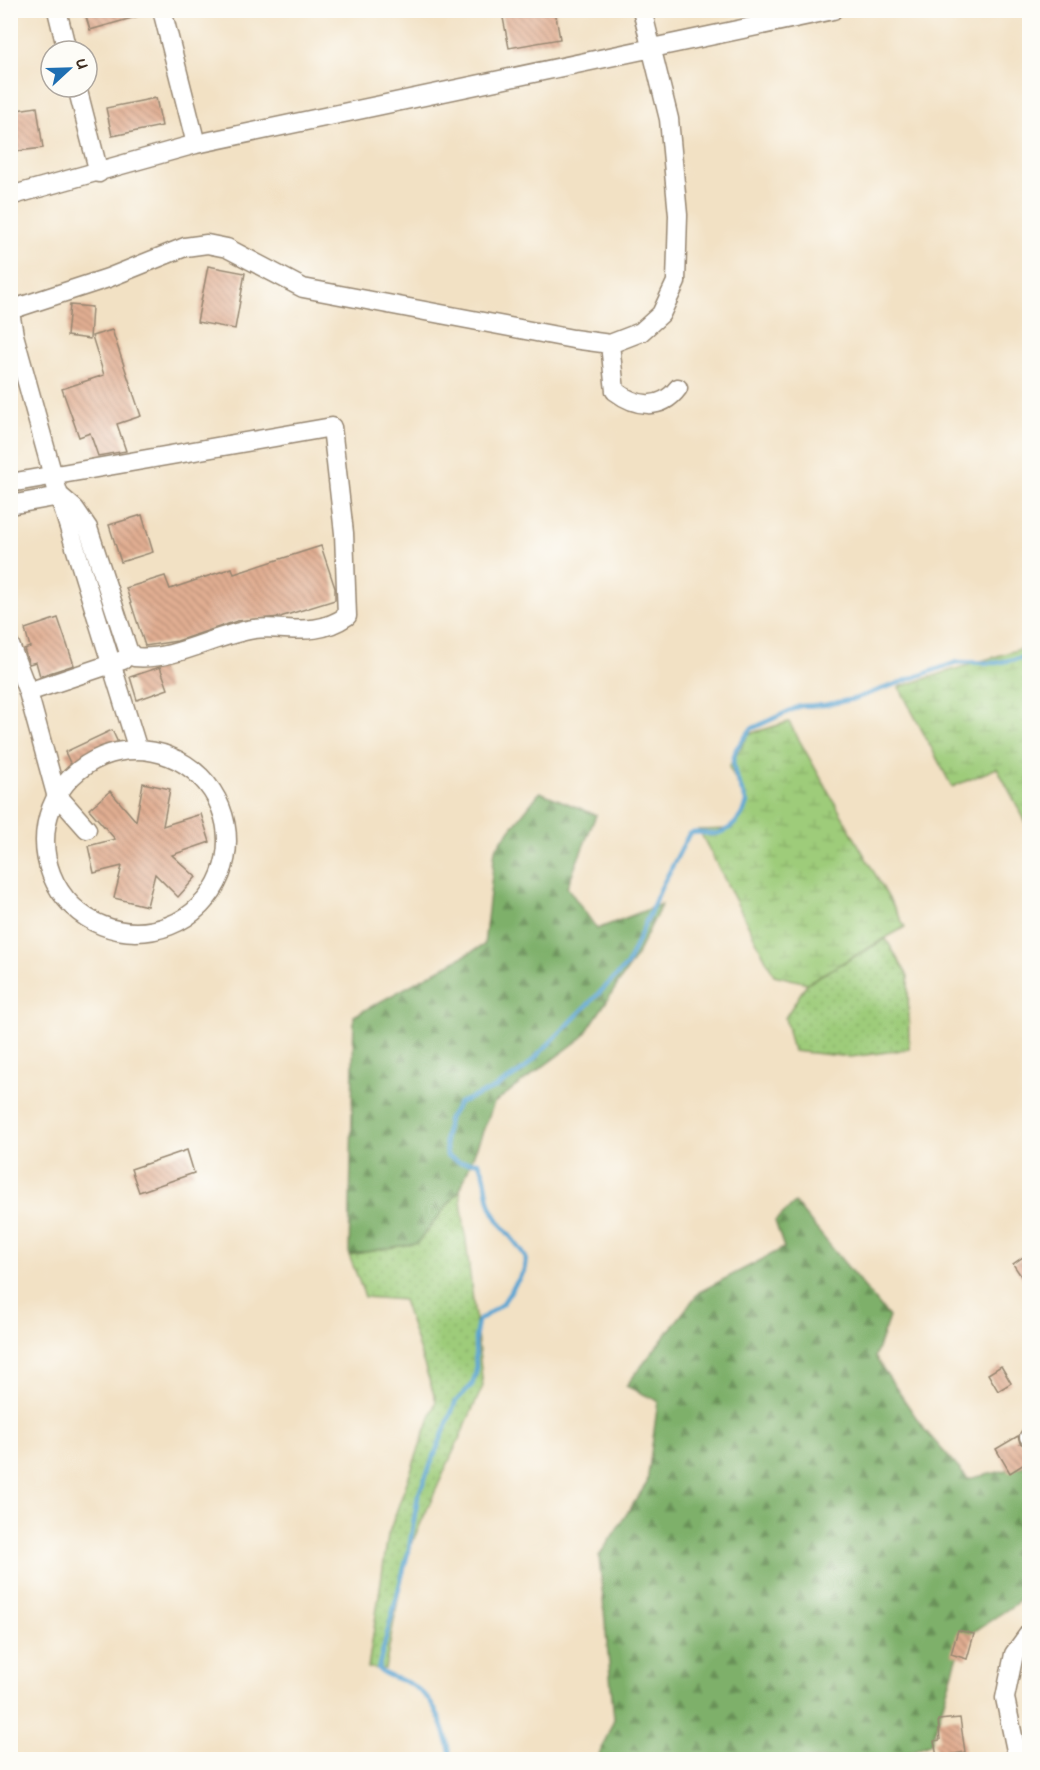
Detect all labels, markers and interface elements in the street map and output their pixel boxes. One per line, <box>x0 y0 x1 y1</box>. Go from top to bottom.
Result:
north arrow <box>39 39 99 99</box>
text: U <box>70 55 94 72</box>

